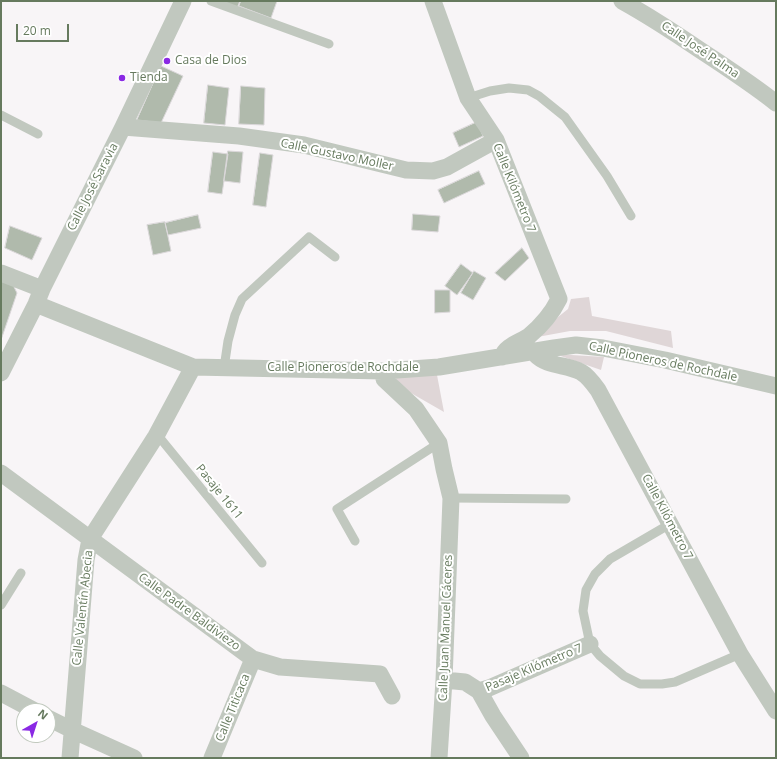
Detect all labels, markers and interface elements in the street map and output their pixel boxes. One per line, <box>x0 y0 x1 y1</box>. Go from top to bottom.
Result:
scale bar <box>18 16 71 42</box>
street label: Calle José Palma <box>658 19 742 81</box>
text: 20 m <box>23 22 51 39</box>
place label: Casa de Dios <box>175 54 247 68</box>
marker: Casa de Dios <box>162 56 172 66</box>
place label: Tienda <box>130 71 168 85</box>
marker: Tienda <box>117 73 127 83</box>
street label: Calle Gustavo Moller <box>279 136 395 174</box>
street label: Calle José Saravia <box>65 141 121 233</box>
street label: Calle Kilómetro 7 <box>490 141 538 235</box>
street label: Calle Pioneros de Rochdale <box>587 339 739 385</box>
street label: Calle Pioneros de Rochdale <box>267 361 419 375</box>
street label: Pasaje 1611 <box>192 462 246 522</box>
street label: Calle Kilómetro 7 <box>638 472 696 562</box>
street label: Calle Valentín Abecia <box>70 550 96 666</box>
street label: Calle Juan Manuel Cáceres <box>436 554 456 702</box>
street label: Calle Padre Baldiviezo <box>135 570 243 654</box>
street label: Pasaje Kilómetro 7 <box>483 641 585 695</box>
street label: Calle Titicaca <box>213 672 253 744</box>
north arrow <box>16 703 56 743</box>
text: N <box>35 705 51 723</box>

